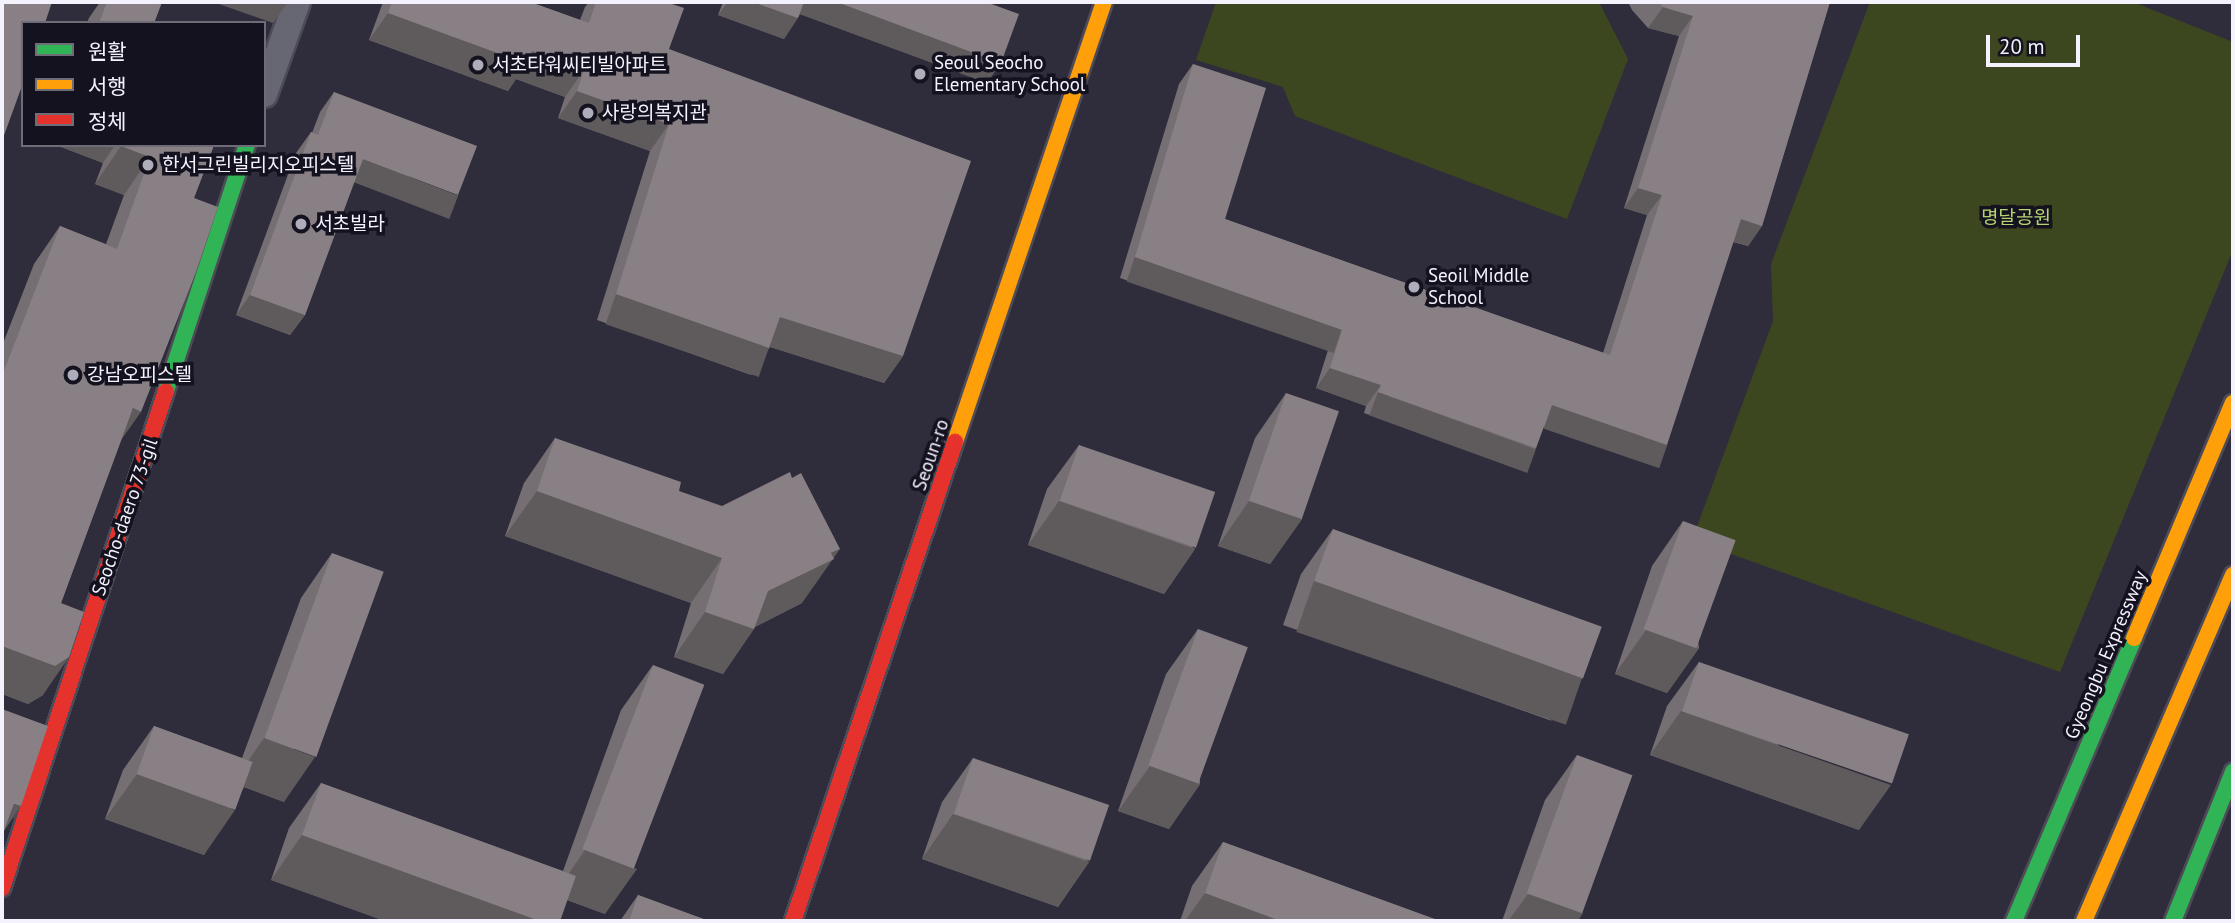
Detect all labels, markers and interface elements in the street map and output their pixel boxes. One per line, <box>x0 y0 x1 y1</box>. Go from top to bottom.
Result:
legend <box>21 21 266 147</box>
scale bar <box>1990 21 2084 65</box>
text: 20 m <box>1999 33 2045 60</box>
text: 원활 <box>88 38 127 65</box>
place label: Seoul Seocho Elementary School <box>934 52 1086 96</box>
place label: 서초타워씨티빌아파트 <box>492 54 667 76</box>
marker: 서초타워씨티빌아파트 <box>470 57 486 73</box>
marker: Seoul Seocho Elementary School <box>912 66 928 82</box>
text: 서행 <box>88 73 127 100</box>
place label: 사랑의복지관 <box>602 102 707 124</box>
marker: 사랑의복지관 <box>580 105 596 121</box>
text: 정체 <box>88 108 127 135</box>
place label: 한서그린빌리지오피스텔 <box>162 154 354 176</box>
marker: 한서그린빌리지오피스텔 <box>140 157 156 173</box>
park label: 명달공원 <box>1981 207 2051 229</box>
place label: 서초빌라 <box>315 213 385 235</box>
marker: 서초빌라 <box>293 216 309 232</box>
place label: Seoil Middle School <box>1428 265 1529 309</box>
marker: Seoil Middle School <box>1406 279 1422 295</box>
place label: 강남오피스텔 <box>87 364 192 386</box>
marker: 강남오피스텔 <box>65 367 81 383</box>
street label: Seoun-ro <box>908 416 954 494</box>
street label: Seocho-daero 73-gil <box>87 435 163 599</box>
street label: Gyeongbu Expressway <box>2060 567 2152 743</box>

